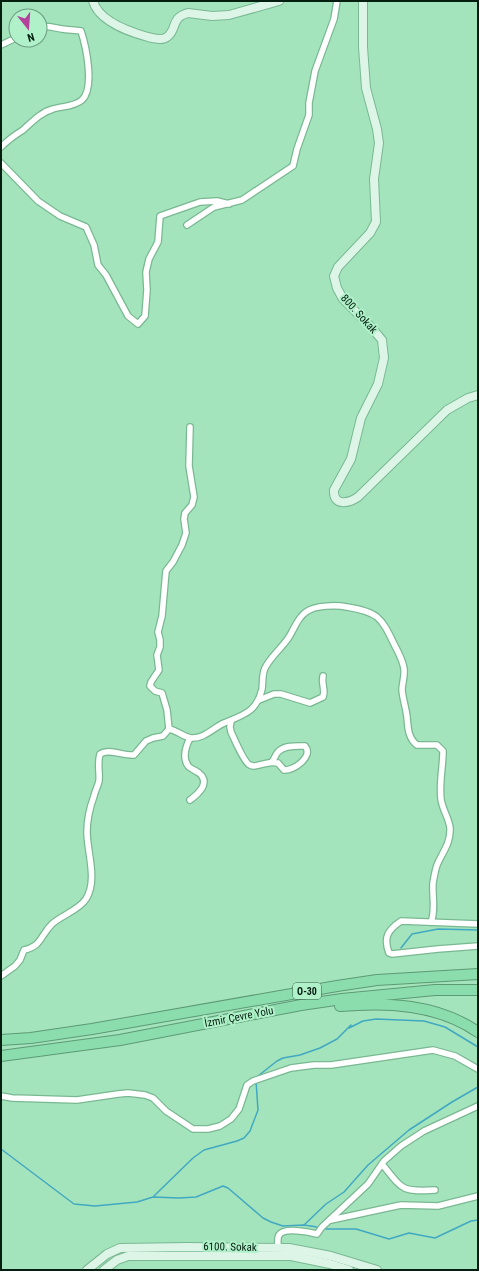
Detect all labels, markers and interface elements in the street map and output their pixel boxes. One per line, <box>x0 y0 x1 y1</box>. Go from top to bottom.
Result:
north arrow <box>8 8 48 48</box>
text: N <box>25 30 36 44</box>
street label: 800. Sokak <box>338 292 380 336</box>
road number: O-30 <box>293 983 321 999</box>
street label: İzmir Çevre Yolu <box>203 1004 275 1030</box>
street label: 6100. Sokak <box>203 1240 257 1254</box>

